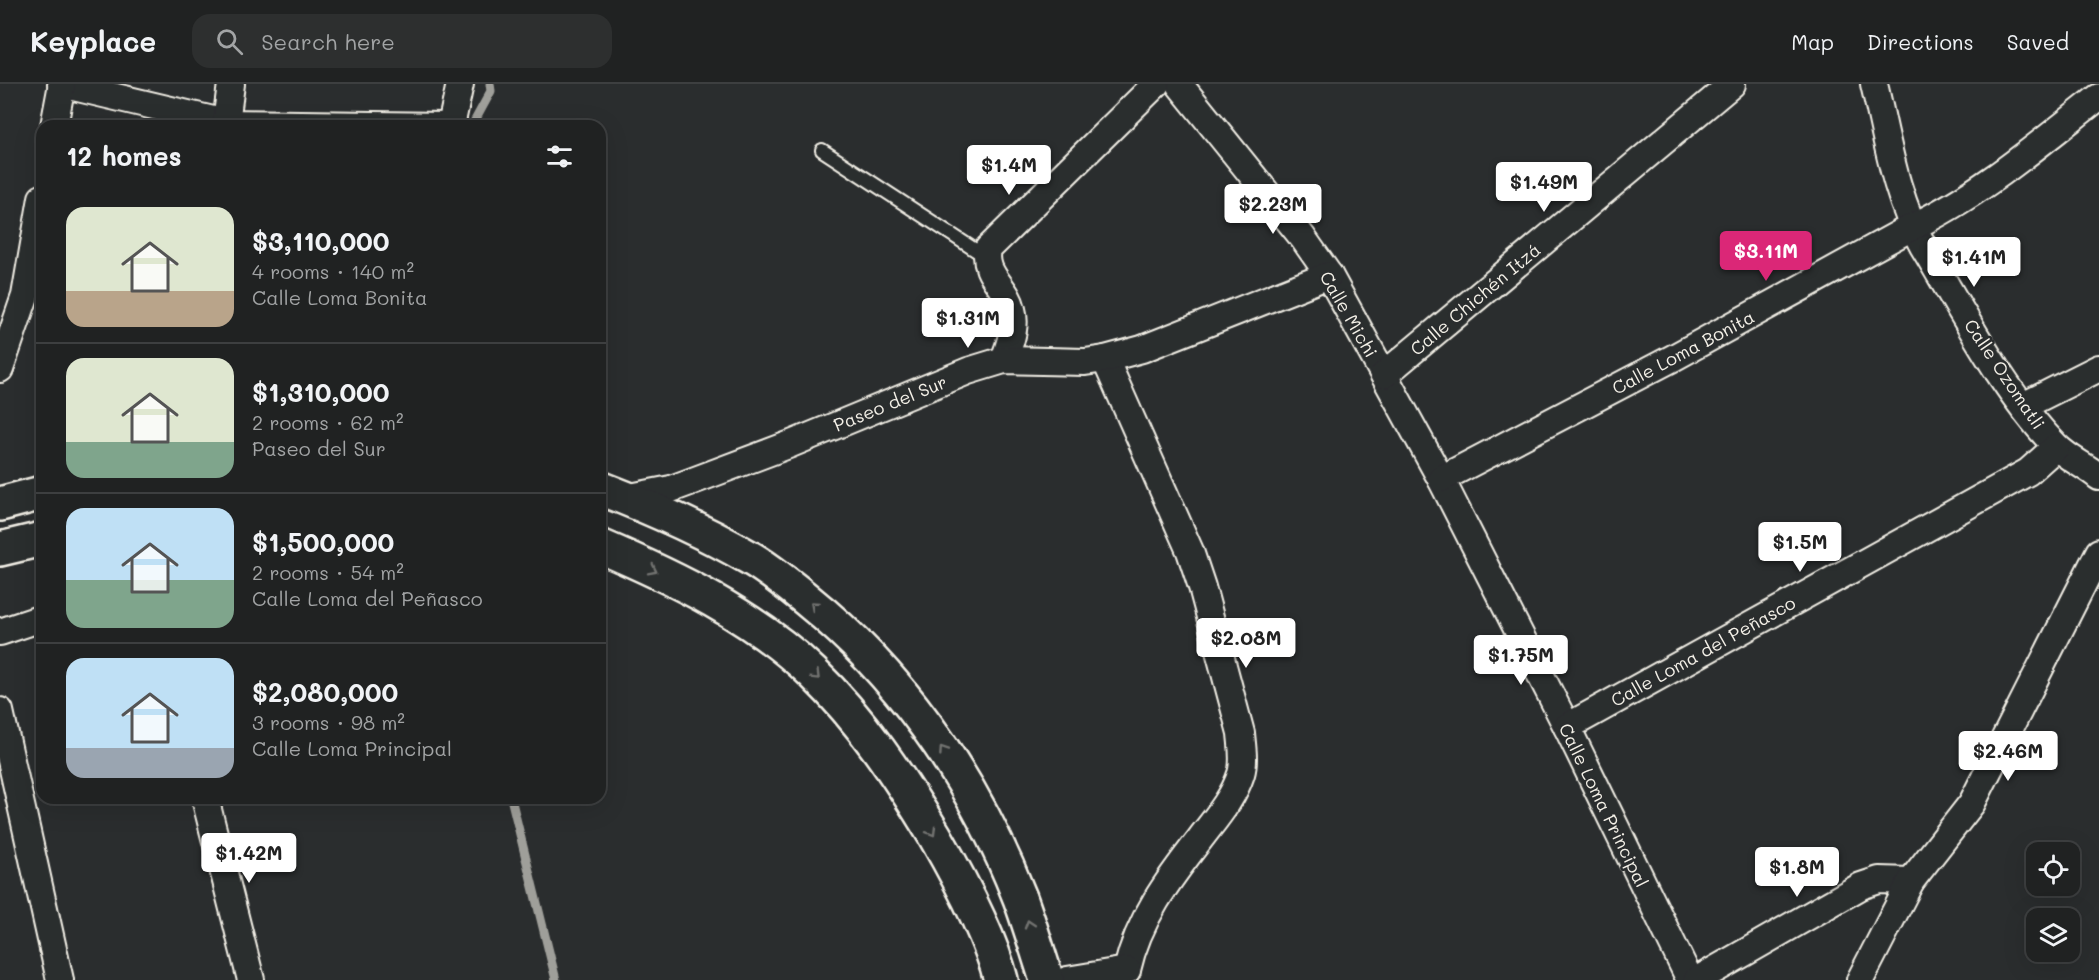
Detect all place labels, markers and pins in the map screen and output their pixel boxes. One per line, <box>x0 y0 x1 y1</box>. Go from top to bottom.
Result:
pin: $1.4M <box>967 145 1051 196</box>
pin: $1.49M <box>1495 162 1593 213</box>
pin: $2.23M <box>1224 184 1322 235</box>
pin: $3.11M <box>1717 231 1815 282</box>
pin: $1.41M <box>1925 237 2023 288</box>
pin: $1.31M <box>919 298 1017 349</box>
pin: $1.5M <box>1758 522 1842 573</box>
pin: $2.08M <box>1197 618 1295 669</box>
pin: $1.75M <box>1472 635 1570 686</box>
pin: $2.46M <box>1959 731 2057 782</box>
pin: $1.42M <box>200 833 298 884</box>
pin: $1.8M <box>1755 847 1839 898</box>

